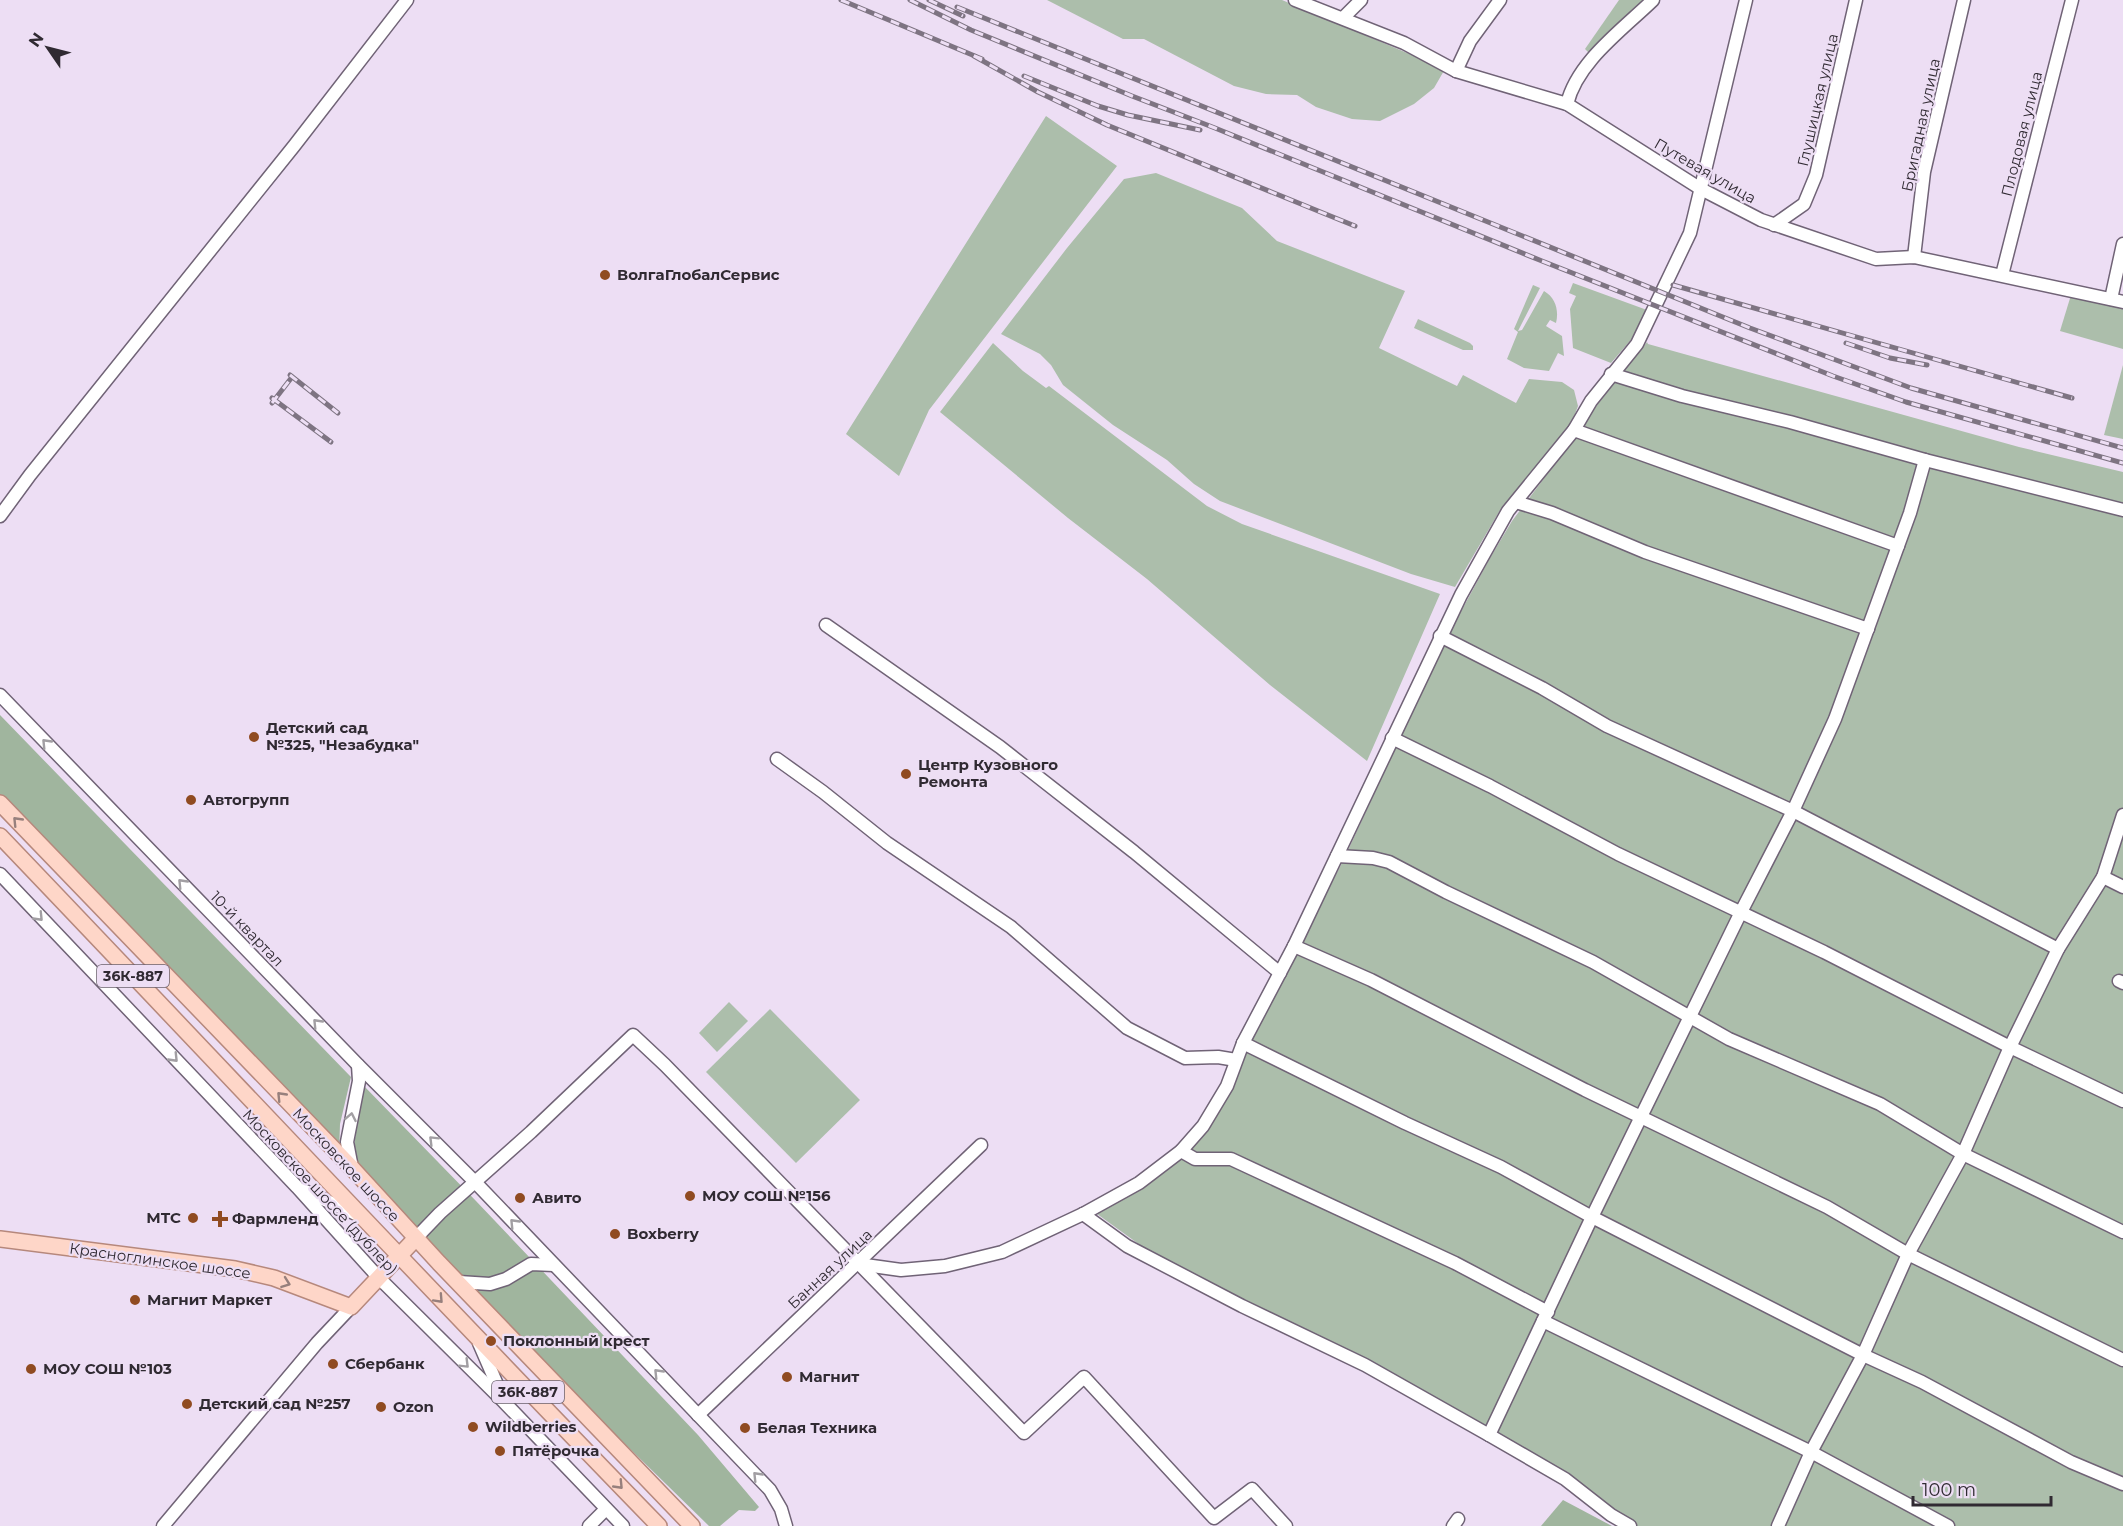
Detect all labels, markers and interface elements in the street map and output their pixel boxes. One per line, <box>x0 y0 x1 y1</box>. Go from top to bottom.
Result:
north arrow <box>18 18 78 78</box>
text: N <box>25 29 48 50</box>
street label: Глушицкая улица <box>1793 32 1842 168</box>
street label: Бригадная улица <box>1897 56 1944 193</box>
street label: Плодовая улица <box>1997 69 2046 198</box>
street label: Путевая улица <box>1651 134 1760 207</box>
place label: ВолгаГлобалСервис <box>617 265 780 284</box>
marker: ВолгаГлобалСервис <box>598 268 612 282</box>
place label: Детский сад №325, "Незабудка" <box>266 718 419 754</box>
marker: Детский сад №325, "Незабудка" <box>247 730 261 744</box>
one-way arrow <box>43 739 54 750</box>
place label: Центр Кузовного Ремонта <box>918 755 1058 791</box>
marker: Центр Кузовного Ремонта <box>899 767 913 781</box>
place label: Автогрупп <box>203 790 289 809</box>
marker: Автогрупп <box>184 793 198 807</box>
one-way arrow <box>14 818 25 829</box>
one-way arrow <box>178 879 189 889</box>
street label: 10-й квартал <box>207 887 288 970</box>
one-way arrow <box>32 909 43 920</box>
road number: 36К-887 <box>97 965 169 987</box>
one-way arrow <box>314 1020 325 1031</box>
one-way arrow <box>167 1051 178 1061</box>
one-way arrow <box>278 1092 289 1103</box>
street label: Московское шоссе <box>289 1104 404 1225</box>
street label: Московское шоссе (дублер) <box>239 1105 402 1278</box>
one-way arrow <box>344 1112 357 1122</box>
one-way arrow <box>430 1137 441 1148</box>
place label: МОУ СОШ №156 <box>702 1186 831 1205</box>
place label: Авито <box>532 1188 582 1207</box>
marker: МОУ СОШ №156 <box>683 1189 697 1203</box>
marker: Авито <box>513 1191 527 1205</box>
place label: МТС <box>146 1208 181 1227</box>
place label: Фармленд <box>232 1209 319 1228</box>
marker: МТС <box>186 1211 200 1225</box>
marker: Фармленд <box>213 1212 227 1226</box>
one-way arrow <box>510 1220 521 1230</box>
place label: Boxberry <box>627 1224 700 1243</box>
street label: Банная улица <box>784 1225 876 1313</box>
marker: Boxberry <box>608 1227 622 1241</box>
street label: Красноглинское шоссе <box>68 1238 252 1283</box>
one-way arrow <box>280 1276 291 1288</box>
place label: Магнит Маркет <box>147 1290 272 1309</box>
marker: Магнит Маркет <box>128 1293 142 1307</box>
one-way arrow <box>432 1293 443 1303</box>
place label: Поклонный крест <box>503 1331 650 1350</box>
marker: Поклонный крест <box>484 1334 498 1348</box>
place label: Сбербанк <box>345 1354 425 1373</box>
one-way arrow <box>458 1356 469 1367</box>
marker: Сбербанк <box>326 1357 340 1371</box>
place label: МОУ СОШ №103 <box>43 1359 172 1378</box>
marker: МОУ СОШ №103 <box>24 1362 38 1376</box>
place label: Магнит <box>799 1367 859 1386</box>
one-way arrow <box>654 1369 665 1380</box>
marker: Магнит <box>780 1370 794 1384</box>
road number: 36К-887 <box>492 1381 564 1403</box>
place label: Детский сад №257 <box>199 1394 351 1413</box>
marker: Детский сад №257 <box>180 1397 194 1411</box>
place label: Ozon <box>393 1397 434 1416</box>
marker: Ozon <box>374 1400 388 1414</box>
place label: Wildberries <box>485 1417 576 1436</box>
place label: Белая Техника <box>757 1418 877 1437</box>
marker: Wildberries <box>466 1420 480 1434</box>
marker: Белая Техника <box>738 1421 752 1435</box>
place label: Пятёрочка <box>512 1441 599 1460</box>
marker: Пятёрочка <box>493 1444 507 1458</box>
scale bar <box>1913 1469 2051 1507</box>
one-way arrow <box>753 1473 764 1484</box>
one-way arrow <box>611 1477 622 1488</box>
text: 100 m <box>1922 1479 1976 1501</box>

